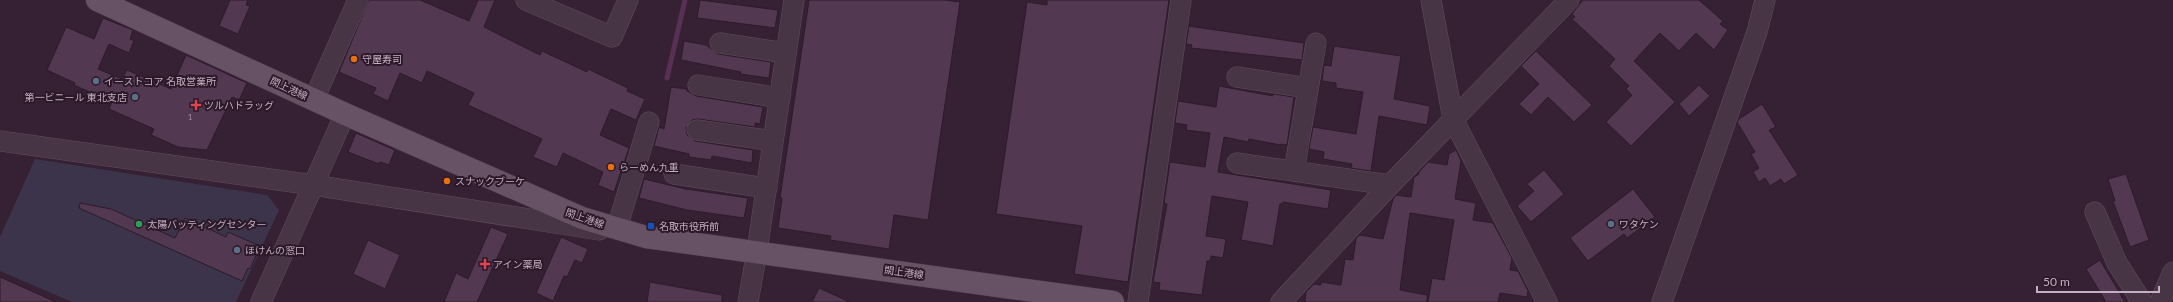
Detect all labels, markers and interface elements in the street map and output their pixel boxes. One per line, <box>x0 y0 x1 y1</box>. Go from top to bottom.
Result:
place label: 守屋寿司 <box>362 53 402 65</box>
marker: 守屋寿司 <box>349 54 359 64</box>
street label: 閖上港線 <box>268 74 310 102</box>
place label: イーストコア 名取営業所 <box>104 75 216 87</box>
marker: イーストコア 名取営業所 <box>91 76 101 86</box>
place label: 第一ビニール 東北支店 <box>24 91 127 103</box>
marker: 第一ビニール 東北支店 <box>130 92 140 102</box>
place label: ツルハドラッグ <box>204 99 274 111</box>
marker: ツルハドラッグ <box>191 100 201 110</box>
house number: 1 <box>188 112 193 122</box>
place label: らーめん九重 <box>619 161 679 173</box>
marker: らーめん九重 <box>606 162 616 172</box>
place label: スナックブーケ <box>455 175 525 187</box>
marker: スナックブーケ <box>442 176 452 186</box>
street label: 閖上港線 <box>564 206 606 230</box>
place label: 太陽バッティングセンター <box>147 218 266 230</box>
place label: ワタケン <box>1619 218 1659 230</box>
marker: 太陽バッティングセンター <box>134 219 144 229</box>
marker: ワタケン <box>1606 219 1616 229</box>
place label: 名取市役所前 <box>659 220 719 232</box>
marker: 名取市役所前 <box>646 221 656 231</box>
place label: ほけんの窓口 <box>245 244 305 256</box>
marker: ほけんの窓口 <box>232 245 242 255</box>
place label: アイン薬局 <box>493 258 543 270</box>
marker: アイン薬局 <box>480 259 490 269</box>
street label: 閖上港線 <box>883 263 925 281</box>
scale bar <box>2037 268 2159 294</box>
text: 50 m <box>2043 274 2070 289</box>

